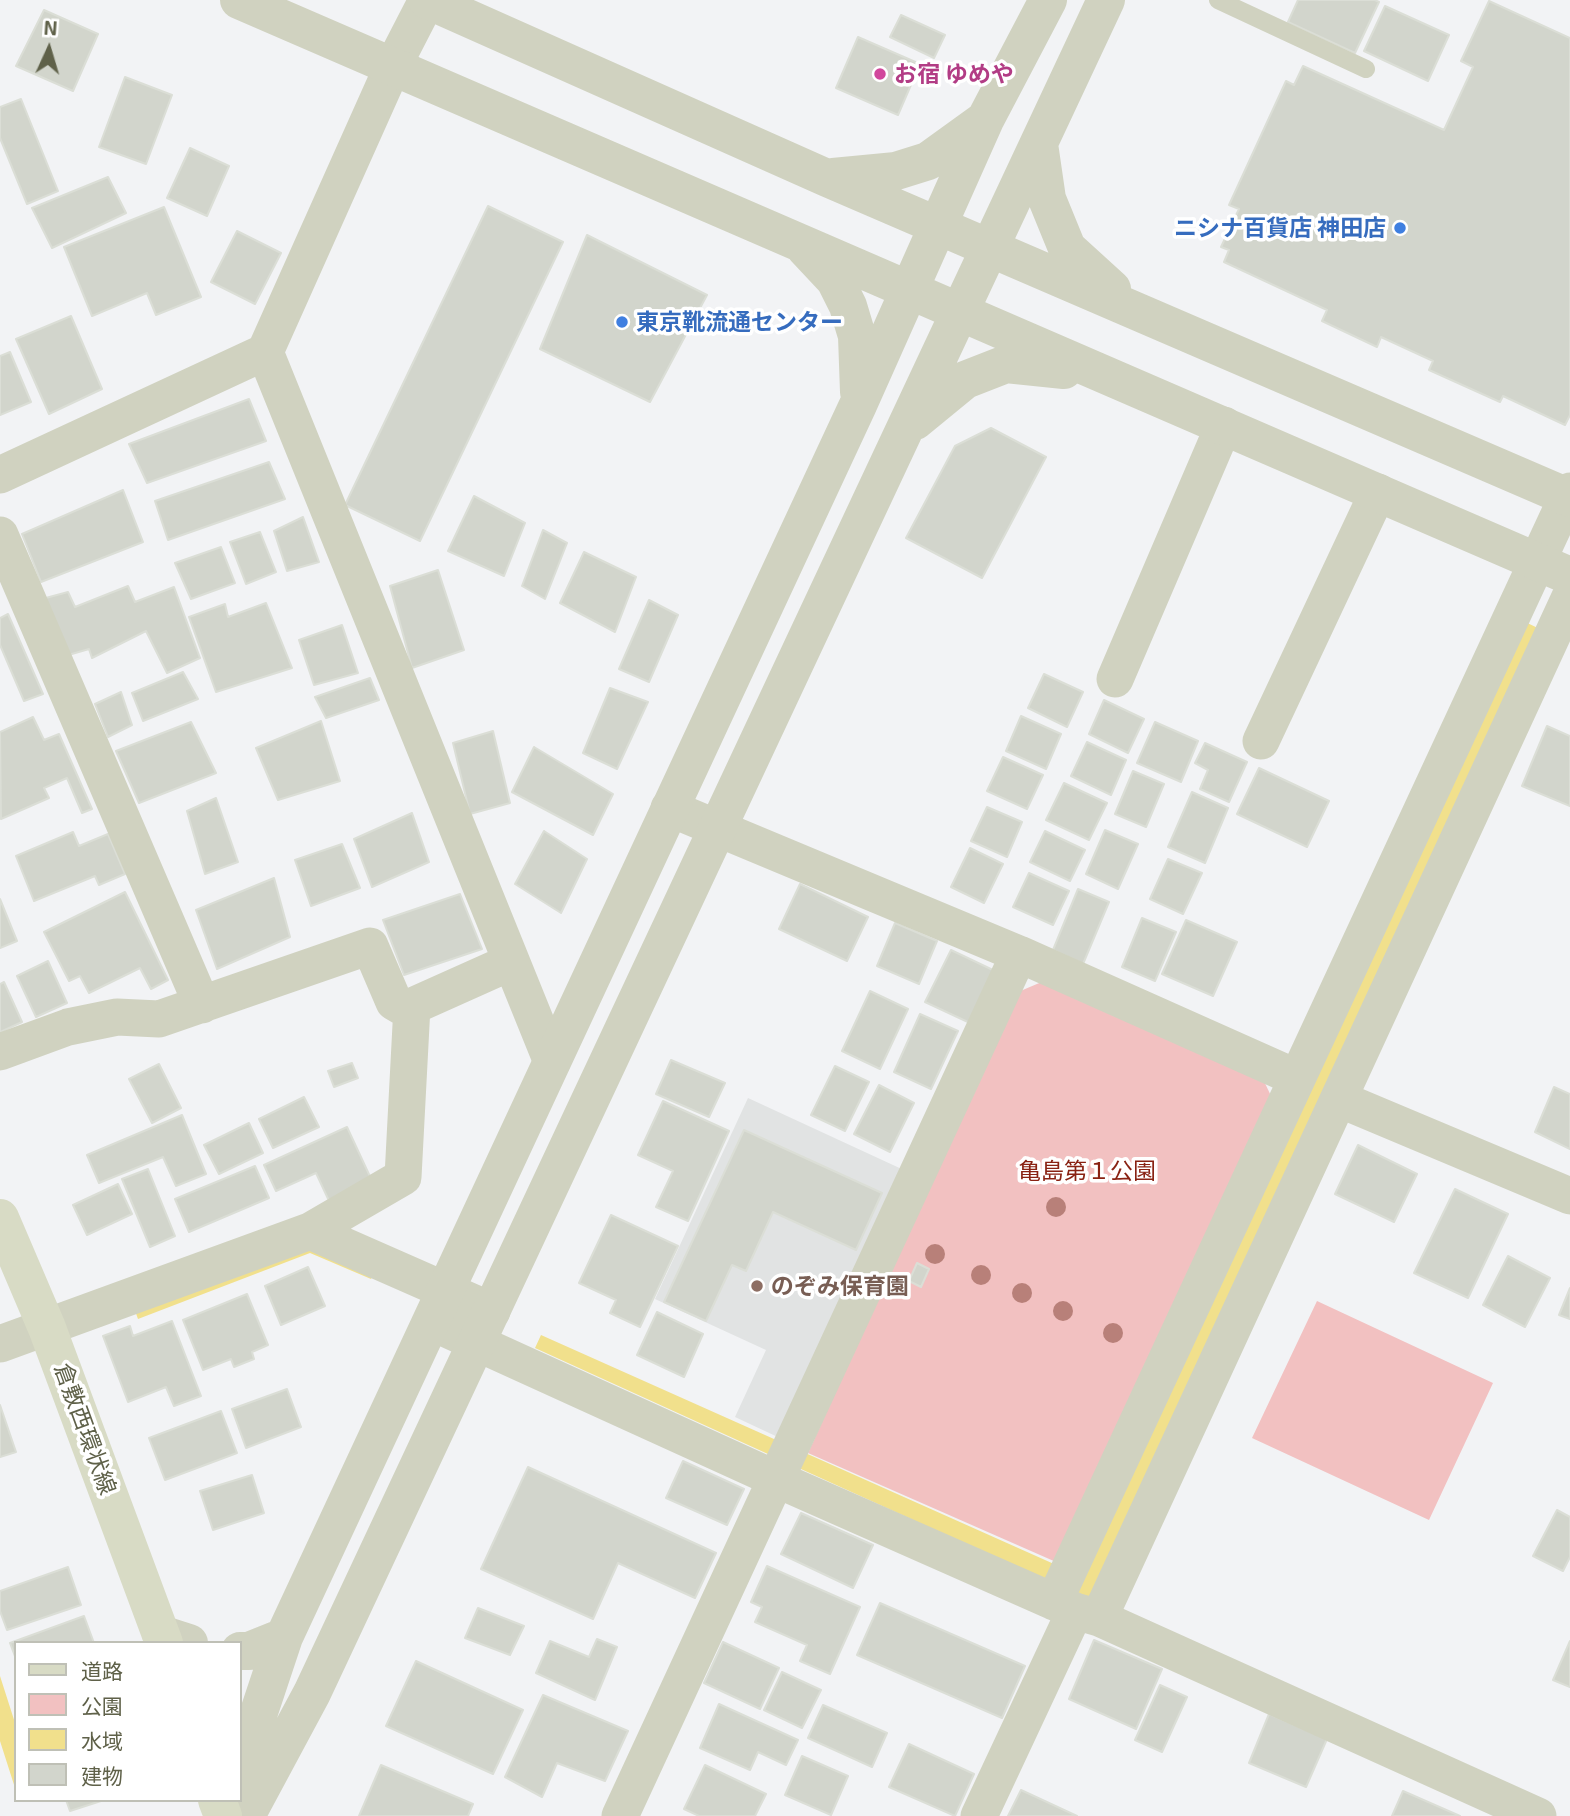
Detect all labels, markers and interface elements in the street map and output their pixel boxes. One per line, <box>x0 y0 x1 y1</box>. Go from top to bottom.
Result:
north arrow <box>14 14 84 84</box>
text: N <box>43 16 58 40</box>
place label: お宿 ゆめや <box>894 60 1014 88</box>
marker: お宿 ゆめや <box>872 66 888 82</box>
place label: ニシナ百貨店 神田店 <box>1174 214 1386 242</box>
marker: ニシナ百貨店 神田店 <box>1392 220 1408 236</box>
place label: 東京靴流通センター <box>636 308 843 336</box>
marker: 東京靴流通センター <box>614 314 630 330</box>
park label: 亀島第１公園 <box>1018 1157 1156 1185</box>
place label: のぞみ保育園 <box>771 1272 909 1300</box>
marker: のぞみ保育園 <box>749 1278 765 1294</box>
street label: 倉敷西環状線 <box>48 1359 122 1499</box>
legend <box>14 1641 242 1802</box>
text: 道路 <box>81 1658 123 1683</box>
text: 公園 <box>81 1693 123 1718</box>
text: 水域 <box>81 1728 123 1753</box>
text: 建物 <box>81 1763 123 1788</box>

